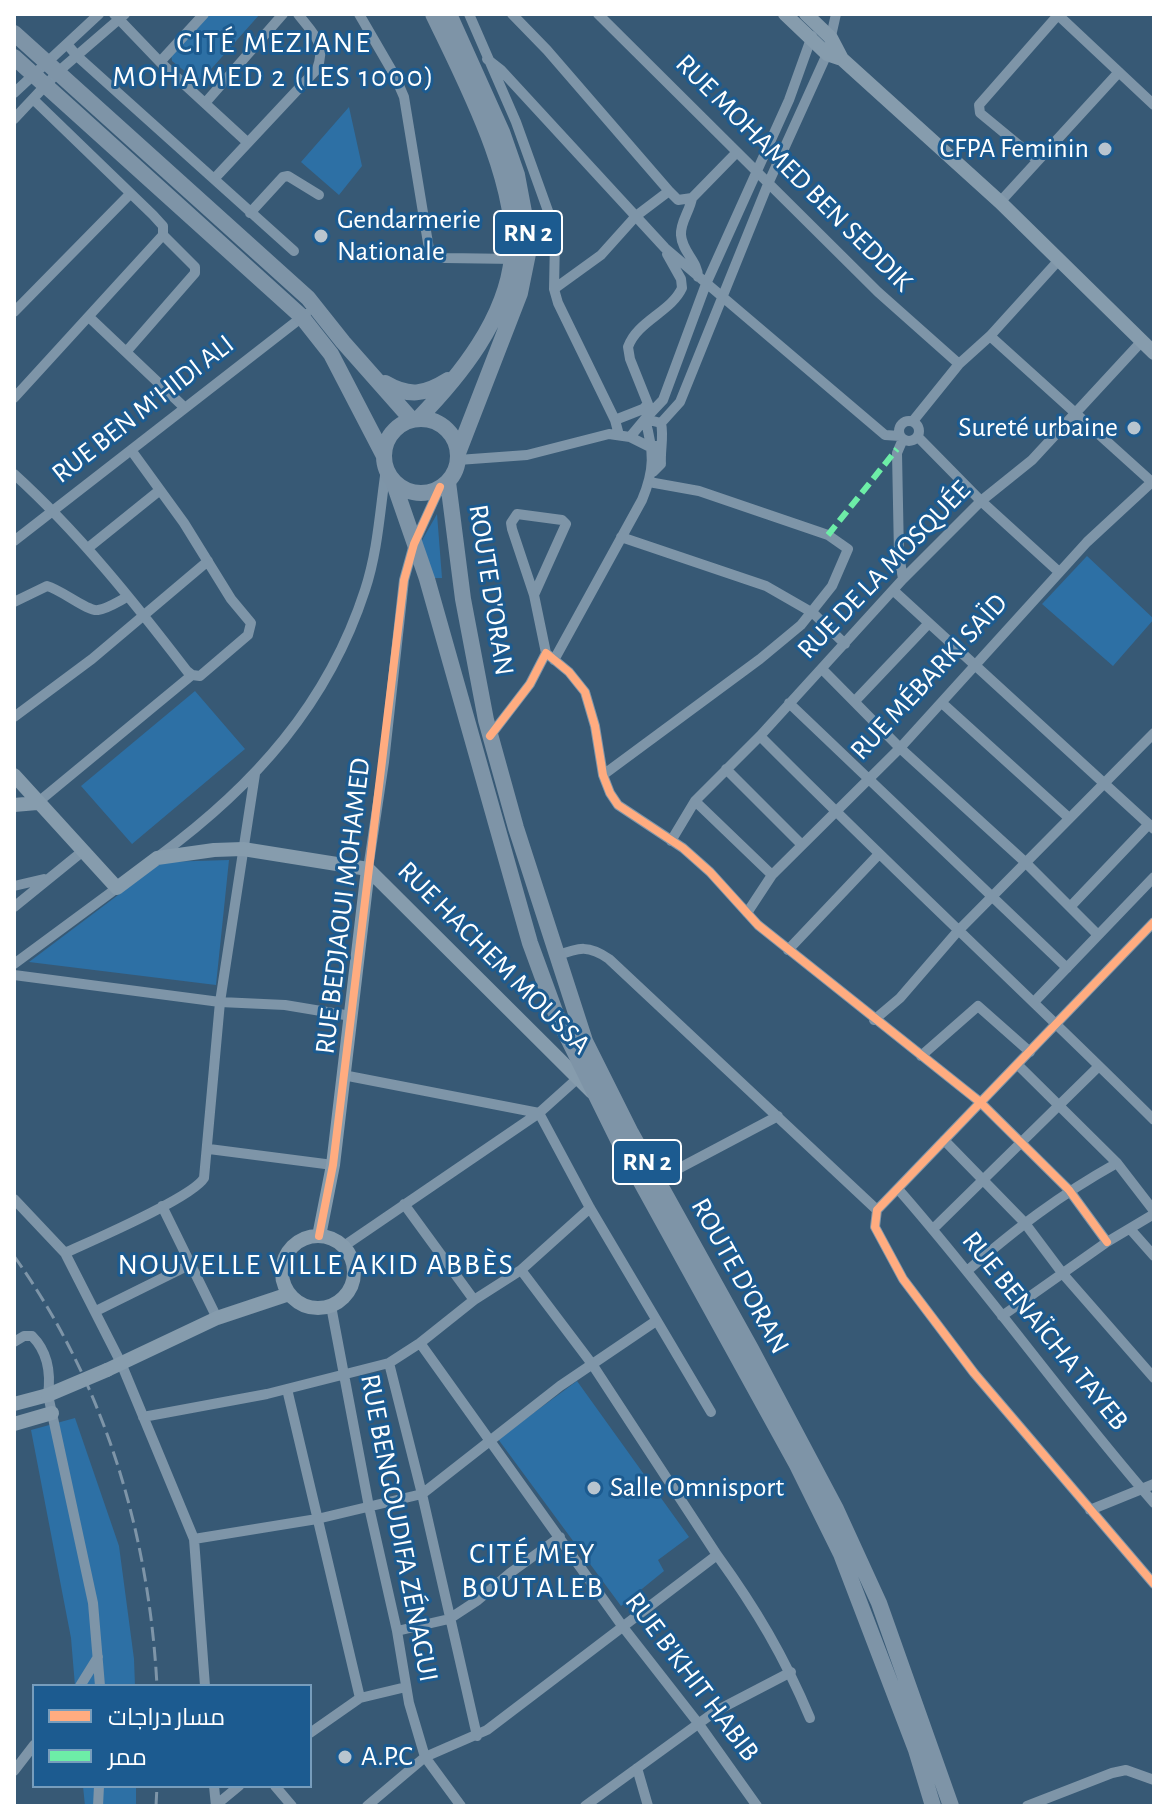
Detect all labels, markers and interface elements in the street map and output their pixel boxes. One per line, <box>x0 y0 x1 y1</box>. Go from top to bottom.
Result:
district label: CITÉ MEZIANE MOHAMED 2 (LES 1000) <box>112 25 436 96</box>
street label: RUE MOHAMED BEN SEDDIK <box>668 47 920 299</box>
place label: CFPA Feminin <box>939 132 1089 166</box>
marker: CFPA Feminin <box>1096 140 1114 158</box>
place label: Gendarmerie Nationale <box>337 203 481 269</box>
road number: RN 2 <box>494 211 562 255</box>
marker: Gendarmerie Nationale <box>312 227 330 245</box>
street label: RUE BEN M'HIDI ALI <box>45 327 241 491</box>
place label: Sureté urbaine <box>958 411 1118 445</box>
marker: Sureté urbaine <box>1125 419 1143 437</box>
street label: RUE DE LA MOSQUÉE <box>790 474 978 666</box>
street label: ROUTE D'ORAN <box>461 502 521 678</box>
street label: RUE MÉBARKI SAÏD <box>843 587 1015 767</box>
street label: RUE BEDJAOUI MOHAMED <box>308 756 378 1056</box>
street label: RUE HACHEM MOUSSA <box>390 854 598 1062</box>
road number: RN 2 <box>613 1140 681 1184</box>
street label: ROUTE D'ORAN <box>683 1192 797 1360</box>
street label: RUE BENAÏCHA TAYEB <box>954 1225 1136 1437</box>
district label: NOUVELLE VILLE AKID ABBÈS <box>117 1247 515 1283</box>
street label: RUE BENGOUDIFA ZÉNAGUI <box>353 1371 445 1685</box>
place label: Salle Omnisport <box>610 1471 784 1505</box>
marker: Salle Omnisport <box>585 1479 603 1497</box>
district label: CITÉ MEY BOUTALEB <box>461 1536 605 1606</box>
street label: RUE B'KHIT HABIB <box>618 1586 766 1768</box>
legend <box>32 1684 312 1788</box>
text: مسار دراجات <box>108 1706 225 1730</box>
place label: A.P.C <box>361 1740 413 1774</box>
text: ممر <box>108 1746 147 1770</box>
marker: A.P.C <box>336 1748 354 1766</box>

